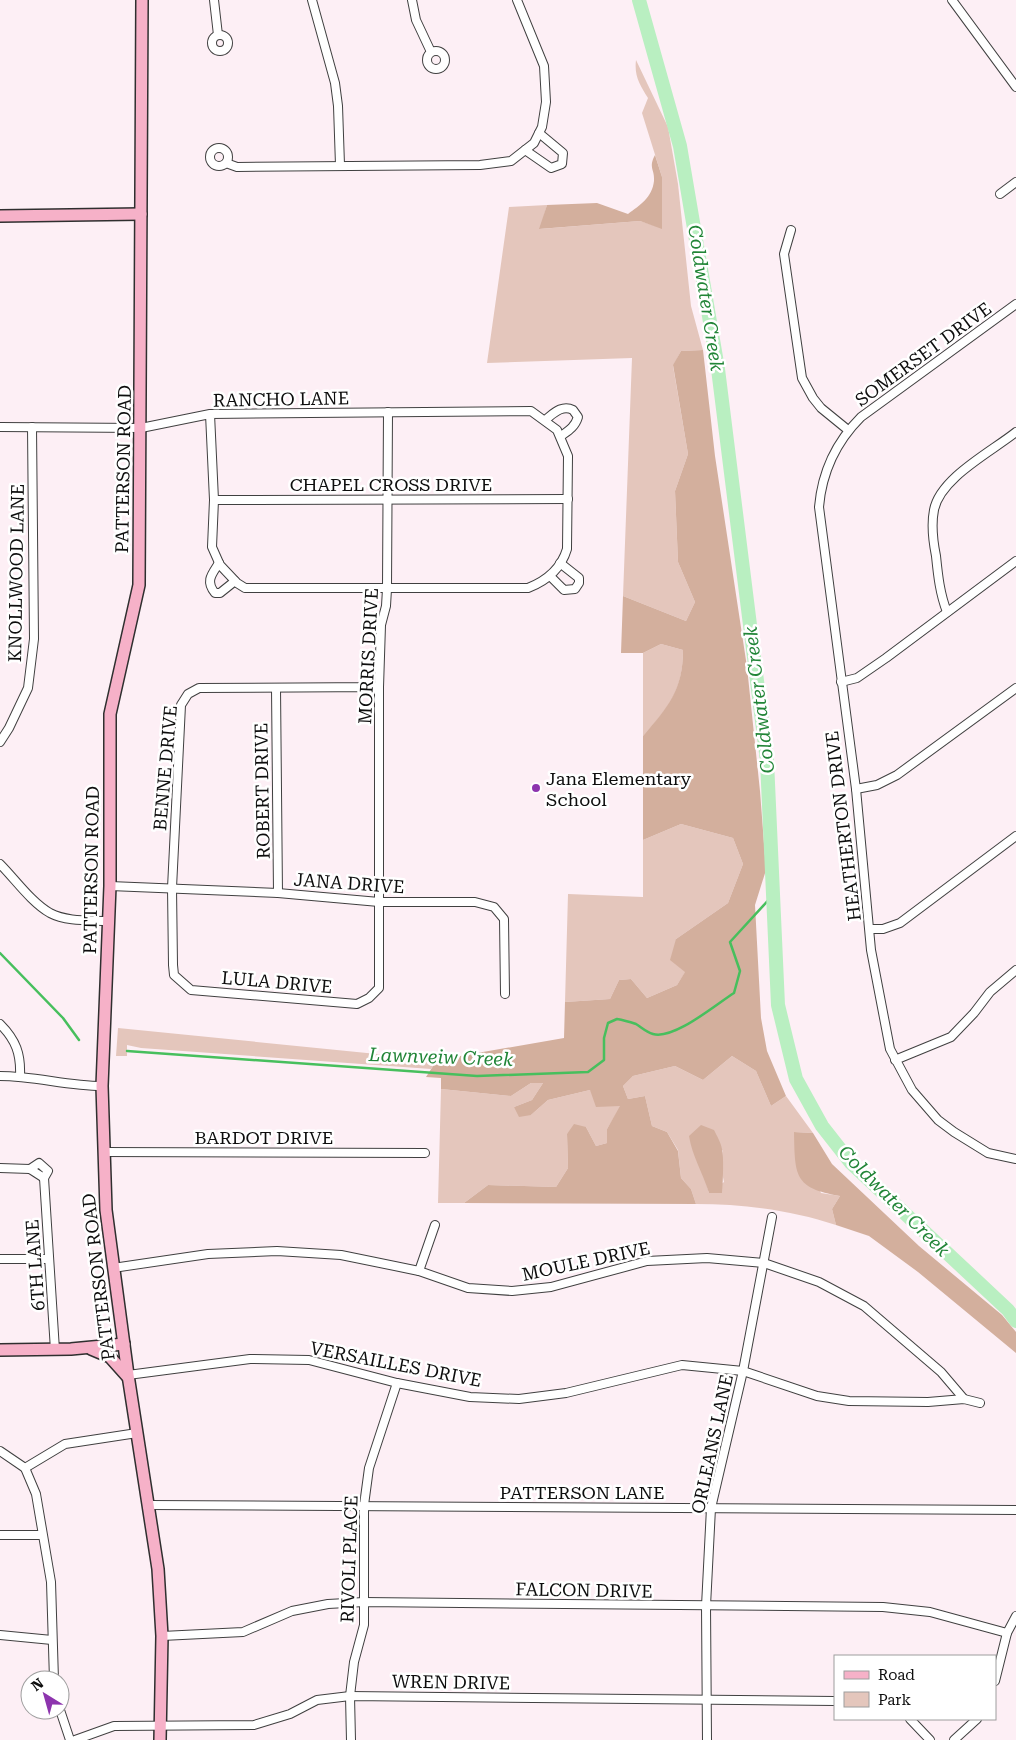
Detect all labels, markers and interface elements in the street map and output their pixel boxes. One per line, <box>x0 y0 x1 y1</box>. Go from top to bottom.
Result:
water label: Coldwater Creek <box>683 223 729 373</box>
street label: SOMERSET DRIVE <box>851 298 995 410</box>
street label: PATTERSON ROAD <box>111 385 135 553</box>
street label: RANCHO LANE <box>213 387 349 411</box>
street label: CHAPEL CROSS DRIVE <box>290 474 492 495</box>
street label: KNOLLWOOD LANE <box>4 484 28 662</box>
street label: MORRIS DRIVE <box>354 587 382 725</box>
water label: Coldwater Creek <box>738 625 779 775</box>
street label: BENNE DRIVE <box>149 704 181 832</box>
street label: ROBERT DRIVE <box>250 723 274 859</box>
street label: HEATHERTON DRIVE <box>821 730 865 922</box>
place label: Jana Elementary School <box>546 768 691 810</box>
marker: Jana Elementary School <box>530 782 542 794</box>
street label: PATTERSON ROAD <box>79 786 103 954</box>
street label: JANA DRIVE <box>293 869 405 897</box>
street label: LULA DRIVE <box>221 967 333 997</box>
water label: Lawnveiw Creek <box>367 1043 514 1071</box>
street label: BARDOT DRIVE <box>195 1127 333 1148</box>
water label: Coldwater Creek <box>834 1141 955 1262</box>
street label: PATTERSON ROAD <box>77 1192 119 1362</box>
street label: 6TH LANE <box>21 1219 49 1311</box>
street label: MOULE DRIVE <box>520 1237 652 1285</box>
street label: VERSAILLES DRIVE <box>309 1337 483 1391</box>
street label: ORLEANS LANE <box>687 1372 737 1516</box>
street label: PATTERSON LANE <box>499 1482 665 1503</box>
street label: RIVOLI PLACE <box>336 1495 362 1623</box>
street label: FALCON DRIVE <box>515 1578 653 1602</box>
legend <box>834 1655 996 1720</box>
text: Road <box>878 1666 915 1684</box>
north arrow <box>20 1670 70 1720</box>
street label: WREN DRIVE <box>392 1670 510 1694</box>
text: N <box>28 1675 46 1694</box>
text: Park <box>878 1691 912 1709</box>

